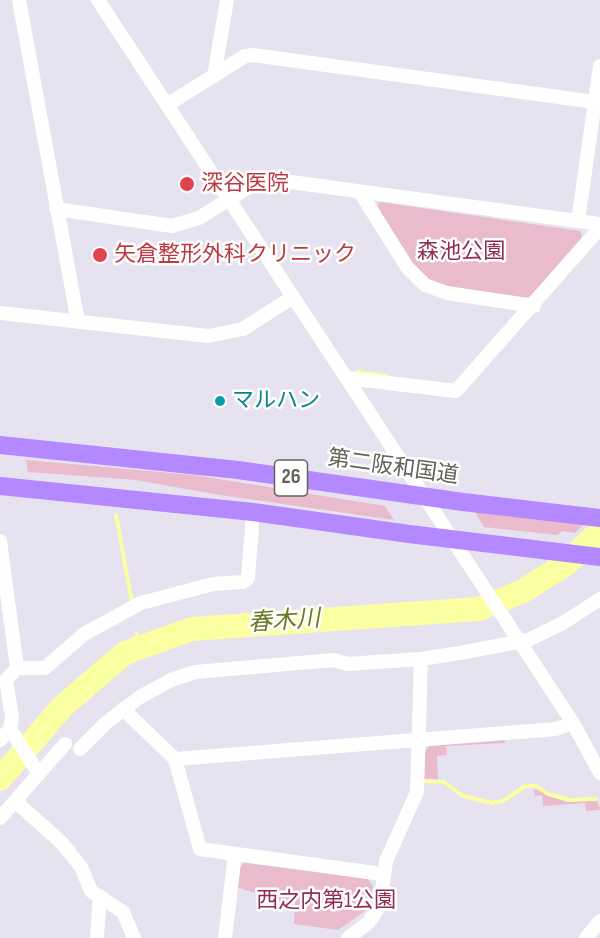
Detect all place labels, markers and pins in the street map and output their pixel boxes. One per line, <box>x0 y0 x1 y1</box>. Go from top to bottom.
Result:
place label: 深谷医院 <box>201 171 289 197</box>
marker: 深谷医院 <box>178 175 196 193</box>
place label: 矢倉整形外科クリニック <box>114 242 356 268</box>
marker: 矢倉整形外科クリニック <box>91 246 109 264</box>
place label: マルハン <box>232 388 320 414</box>
marker: マルハン <box>213 394 227 408</box>

